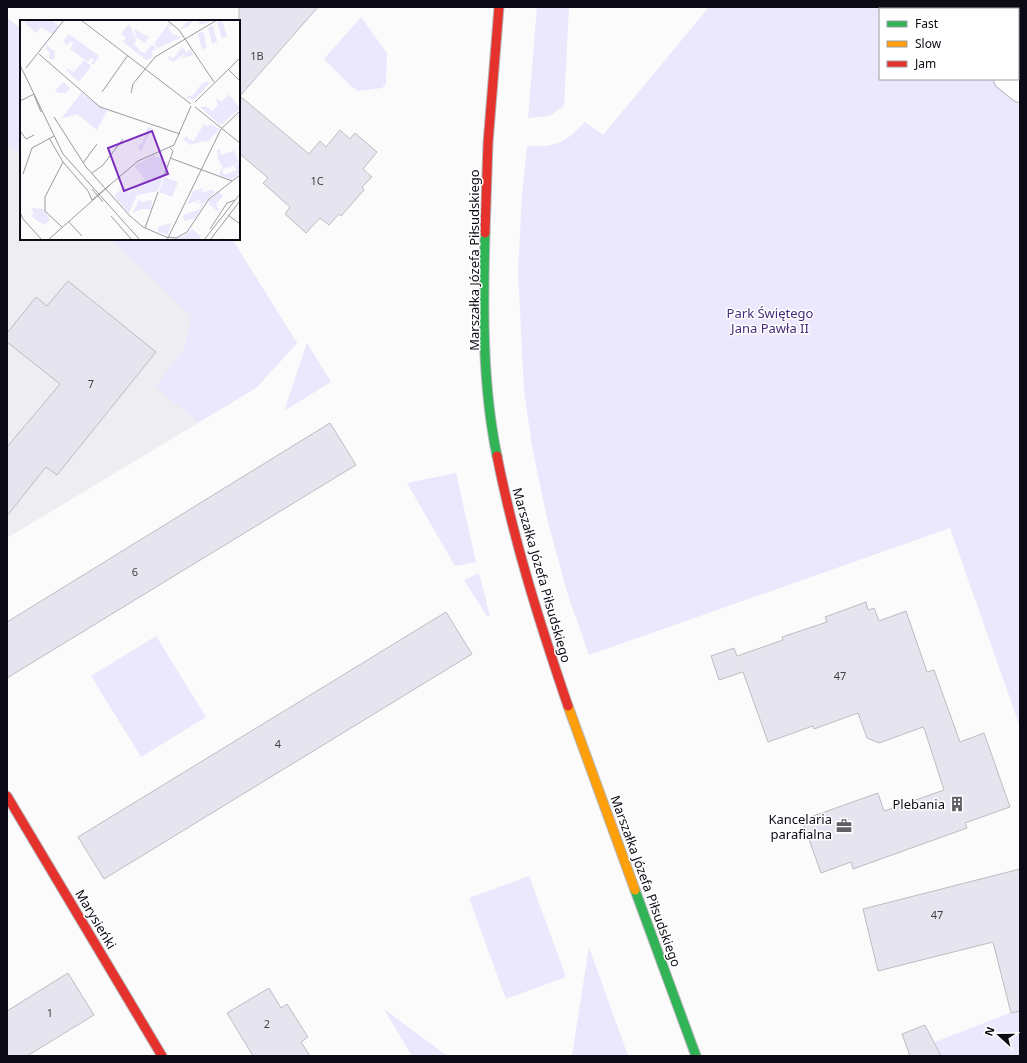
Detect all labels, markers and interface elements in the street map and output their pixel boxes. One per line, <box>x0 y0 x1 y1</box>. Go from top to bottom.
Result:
legend <box>879 8 1019 80</box>
text: Fast <box>915 15 939 32</box>
inset map <box>20 20 240 240</box>
text: Slow <box>915 35 942 52</box>
house number: 1B <box>250 48 264 63</box>
text: Jam <box>914 55 936 72</box>
street label: Marszałka Józefa Piłsudskiego <box>465 169 483 351</box>
house number: 1C <box>310 173 324 188</box>
park label: Park Świętego Jana Pawła II <box>727 304 814 337</box>
house number: 7 <box>88 376 94 391</box>
street label: Marszałka Józefa Piłsudskiego <box>508 485 576 665</box>
house number: 6 <box>132 564 138 579</box>
house number: 47 <box>834 668 846 683</box>
house number: 4 <box>275 736 282 751</box>
street label: Marszałka Józefa Piłsudskiego <box>607 793 686 969</box>
place label: Plebania <box>892 795 945 813</box>
building icon: Plebania <box>948 795 966 813</box>
place label: Kancelaria parafialna <box>768 810 832 843</box>
office icon: Kancelaria parafialna <box>835 817 853 835</box>
street label: Marysieńki <box>71 886 121 952</box>
house number: 47 <box>931 907 943 922</box>
house number: 1 <box>47 1005 53 1020</box>
north arrow <box>979 1015 1019 1055</box>
house number: 2 <box>264 1016 270 1031</box>
text: N <box>981 1024 998 1038</box>

